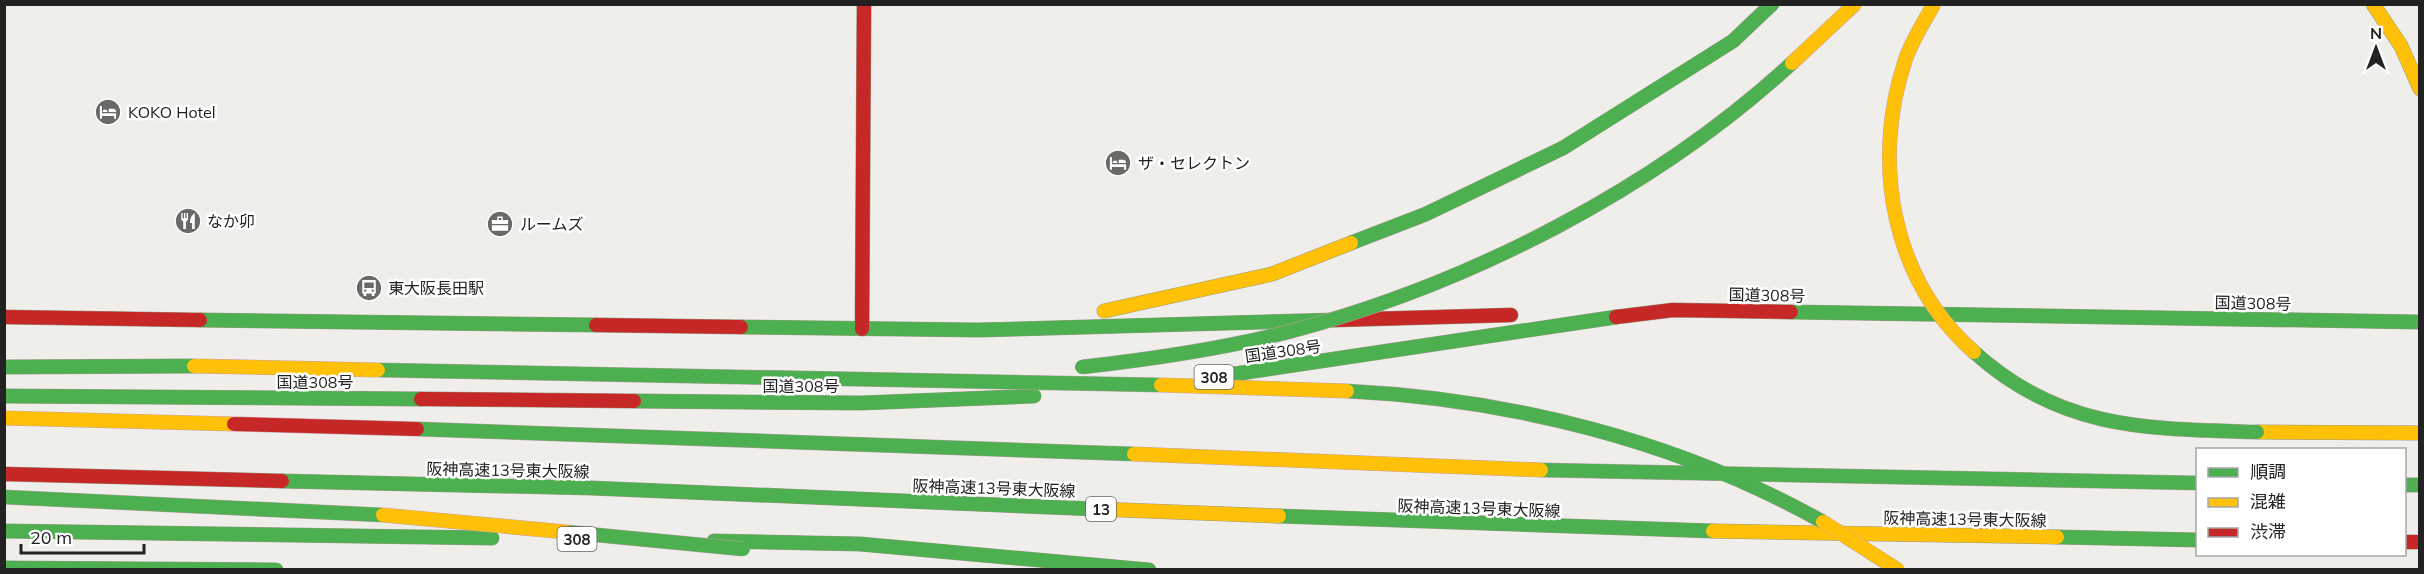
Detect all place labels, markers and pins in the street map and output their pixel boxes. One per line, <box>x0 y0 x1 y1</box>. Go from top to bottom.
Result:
hotel icon: KOKO Hotel <box>93 97 123 127</box>
place label: KOKO Hotel <box>128 102 216 122</box>
hotel icon: ザ・セレクトン <box>1103 148 1133 178</box>
place label: ザ・セレクトン <box>1138 153 1250 173</box>
restaurant icon: なか卯 <box>173 206 203 236</box>
office icon: ルームズ <box>485 209 515 239</box>
place label: なか卯 <box>207 211 255 231</box>
place label: ルームズ <box>520 214 584 234</box>
bus stop icon: 東大阪長田駅 <box>354 273 384 303</box>
place label: 東大阪長田駅 <box>388 278 484 298</box>

